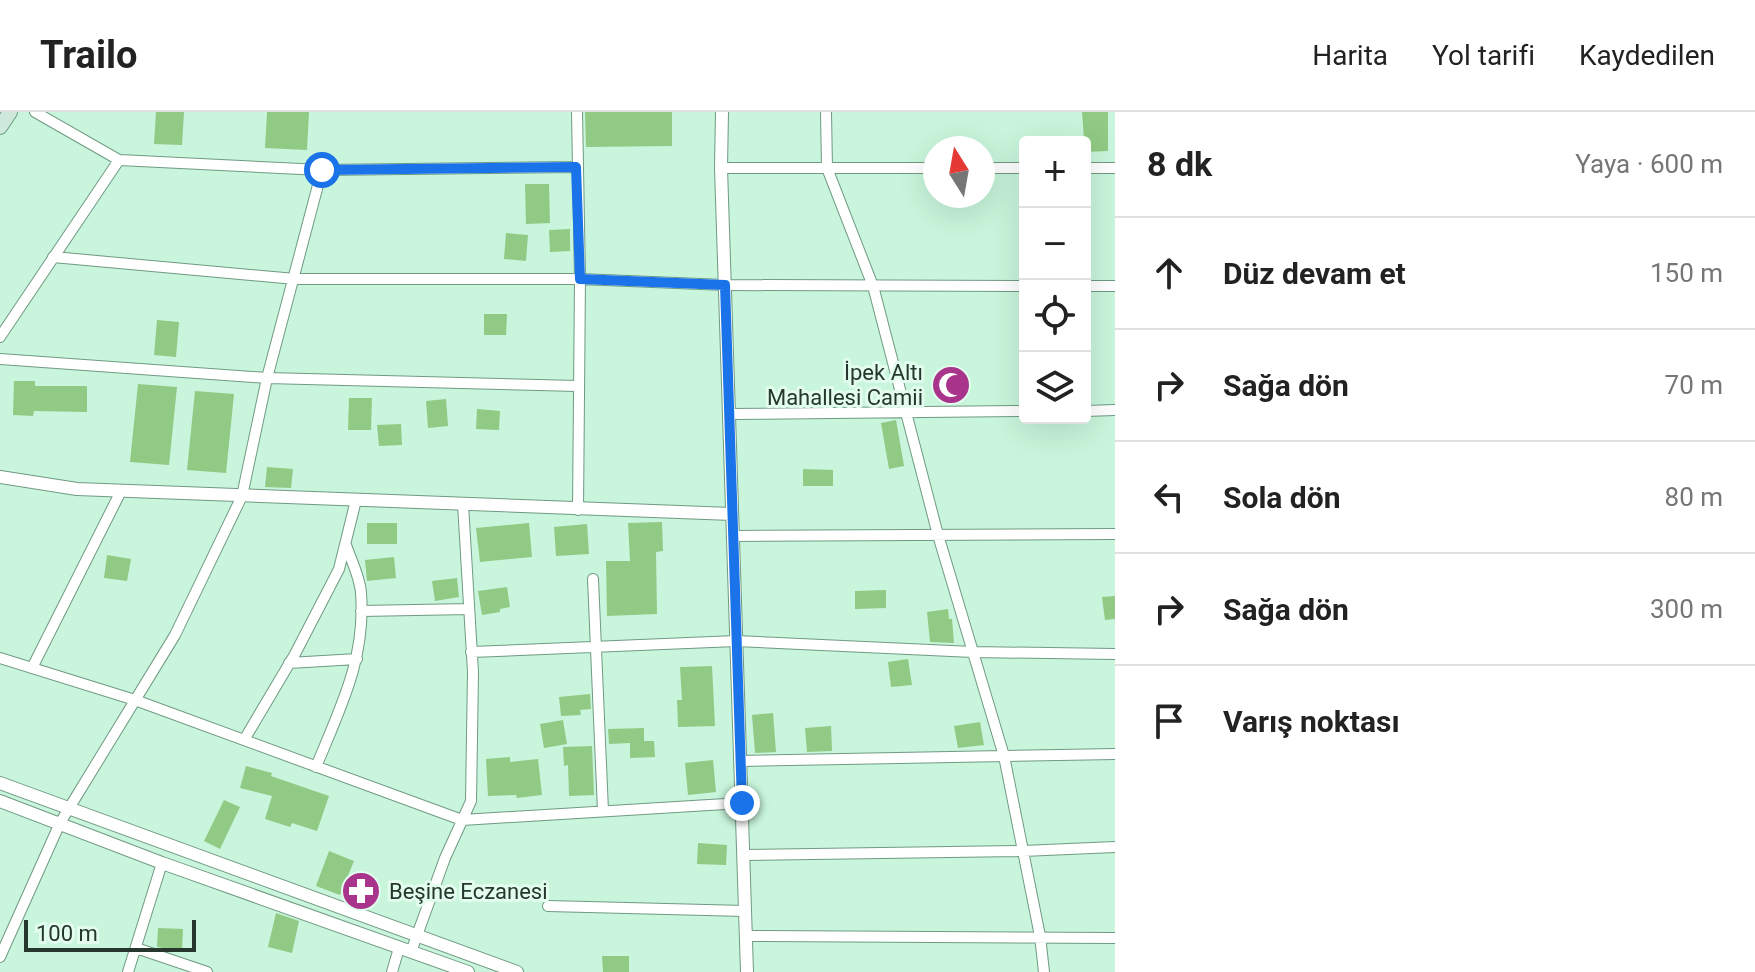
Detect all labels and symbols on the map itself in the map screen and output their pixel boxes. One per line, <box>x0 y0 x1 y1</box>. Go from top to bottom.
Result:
north arrow <box>923 136 995 208</box>
route start <box>304 152 340 188</box>
place label: İpek Altı Mahallesi Camii <box>767 360 923 410</box>
mosque icon: İpek Altı Mahallesi Camii <box>930 364 972 406</box>
route end <box>724 785 760 821</box>
pharmacy icon: Beşine Eczanesi <box>340 870 382 912</box>
place label: Beşine Eczanesi <box>389 879 548 904</box>
scale bar <box>24 916 196 952</box>

